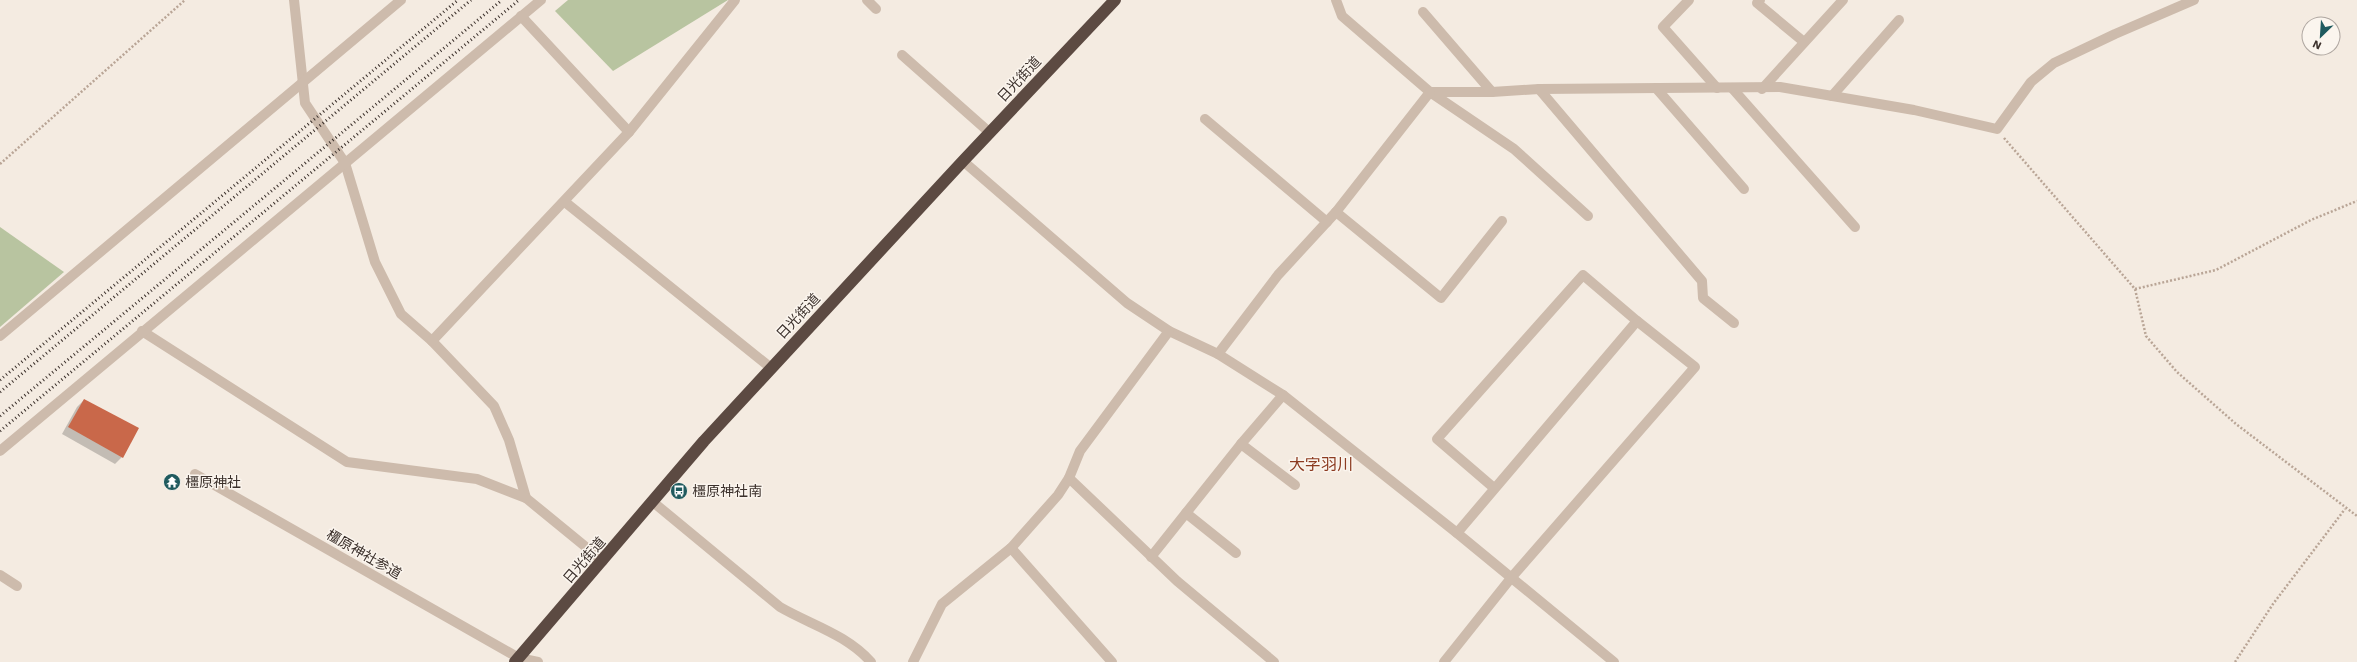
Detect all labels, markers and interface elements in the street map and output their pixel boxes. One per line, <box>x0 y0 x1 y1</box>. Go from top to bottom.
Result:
north arrow <box>2301 16 2341 56</box>
text: N <box>2311 37 2323 52</box>
street label: 日光街道 <box>994 53 1044 105</box>
street label: 日光街道 <box>773 290 823 342</box>
district label: 大字羽川 <box>1289 455 1353 474</box>
temple icon: 橿原神社 <box>162 472 182 492</box>
place label: 橿原神社 <box>185 474 241 490</box>
bus stop icon: 橿原神社南 <box>669 481 689 501</box>
place label: 橿原神社南 <box>692 483 762 499</box>
street label: 橿原神社参道 <box>324 526 404 582</box>
street label: 日光街道 <box>560 534 608 586</box>

